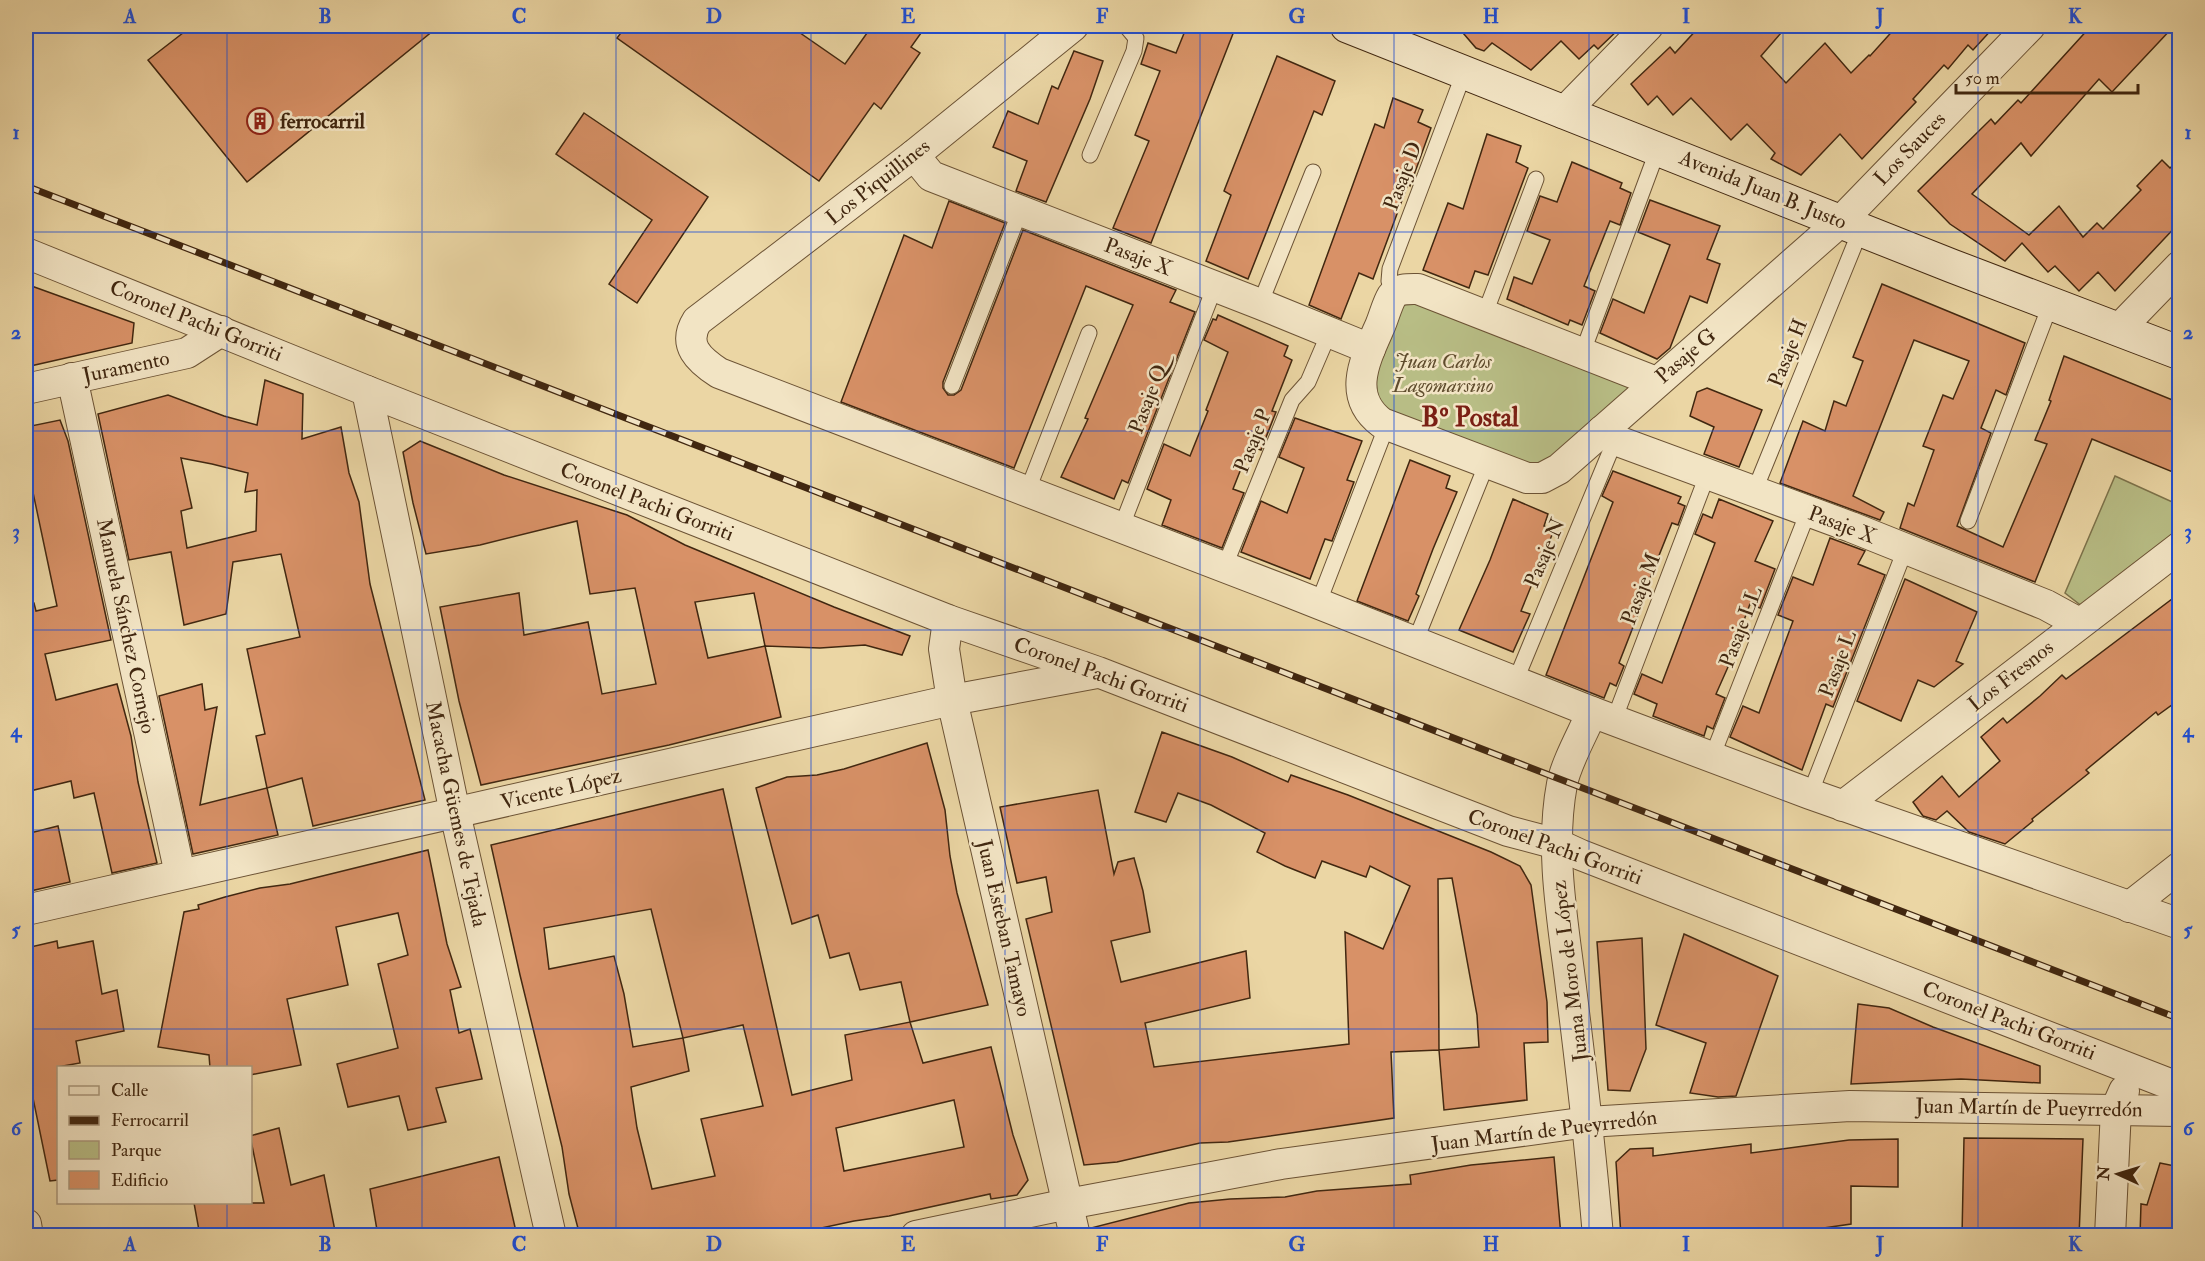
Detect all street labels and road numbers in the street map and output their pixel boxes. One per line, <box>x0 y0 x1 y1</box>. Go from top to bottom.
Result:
street label: Los Sauces <box>1868 106 1952 192</box>
street label: Los Piquillines <box>820 133 936 231</box>
street label: Pasaje D <box>1378 138 1428 214</box>
street label: Avenida Juan B. Justo <box>1674 144 1851 236</box>
street label: Pasaje X <box>1100 232 1176 282</box>
street label: Coronel Pachi Gorriti <box>106 274 287 368</box>
street label: Pasaje H <box>1762 315 1814 391</box>
street label: Pasaje G <box>1650 322 1722 390</box>
street label: Juramento <box>79 345 172 390</box>
street label: Pasaje Q <box>1122 348 1178 437</box>
street label: Pasaje P <box>1228 405 1278 477</box>
street label: Coronel Pachi Gorriti <box>556 456 738 548</box>
street label: Pasaje X <box>1804 500 1880 550</box>
street label: Pasaje N <box>1518 514 1572 592</box>
street label: Manuela Sánchez Cornejo <box>90 516 162 736</box>
street label: Pasaje M <box>1615 549 1667 629</box>
street label: Pasaje LL <box>1713 583 1769 671</box>
street label: Pasaje L <box>1813 627 1863 701</box>
street label: Coronel Pachi Gorriti <box>1010 631 1192 719</box>
street label: Los Fresnos <box>1963 634 2059 718</box>
street label: Macacha Güemes de Tejada <box>419 699 493 930</box>
street label: Vicente López <box>498 762 624 816</box>
street label: Coronel Pachi Gorriti <box>1464 803 1646 891</box>
street label: Juan Esteban Tamayo <box>970 836 1037 1019</box>
street label: Juana Moro de López <box>1545 879 1595 1064</box>
street label: Coronel Pachi Gorriti <box>1918 975 2100 1067</box>
street label: Juan Martín de Pueyrredón <box>1914 1092 2143 1123</box>
street label: Juan Martín de Pueyrredón <box>1428 1104 1659 1158</box>

